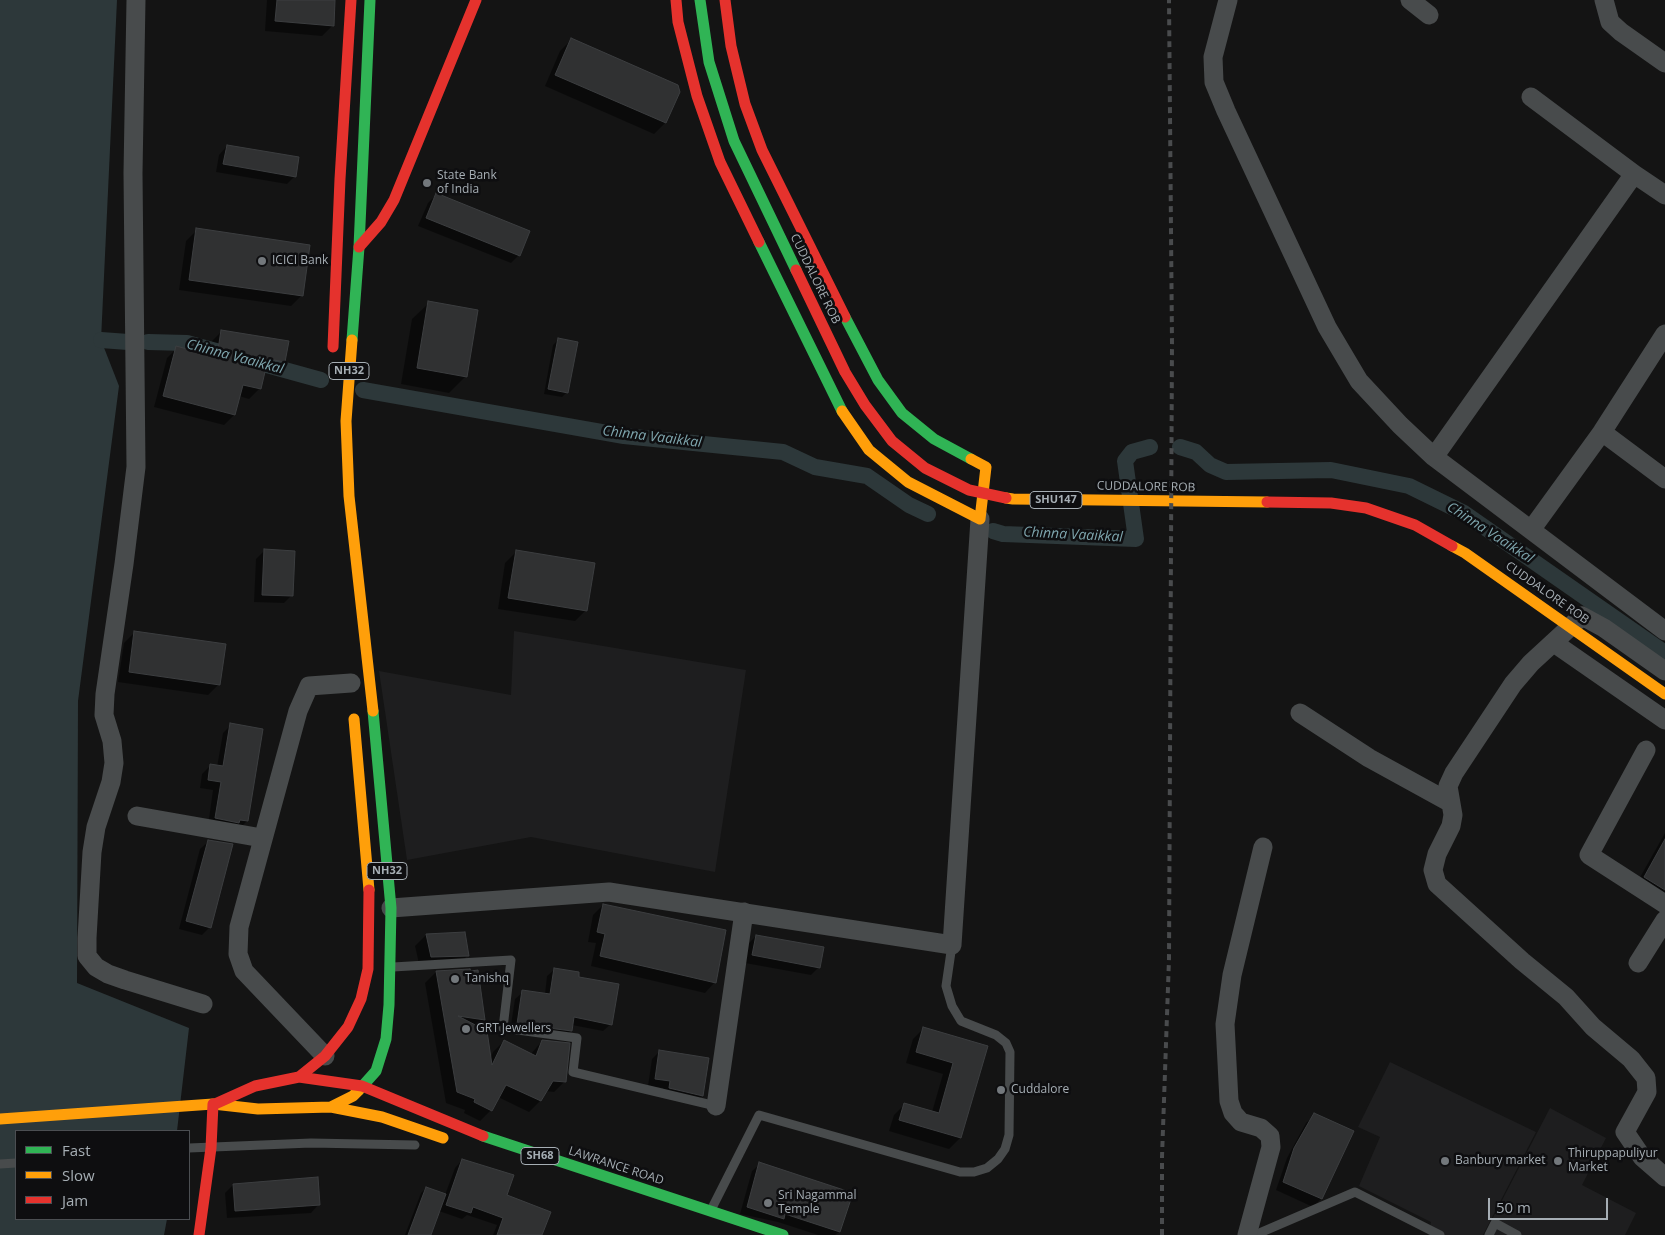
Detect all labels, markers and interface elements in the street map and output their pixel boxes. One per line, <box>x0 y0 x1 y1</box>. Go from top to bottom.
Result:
place label: State Bank of India <box>437 169 497 197</box>
marker: State Bank of India <box>421 177 433 189</box>
street label: CUDDALORE ROB <box>787 232 843 326</box>
place label: ICICI Bank <box>272 254 328 268</box>
marker: ICICI Bank <box>256 255 268 267</box>
water label: Chinna Vaaikkal <box>185 336 285 378</box>
road number: NH32 <box>329 362 369 380</box>
water label: Chinna Vaaikkal <box>601 423 703 451</box>
street label: CUDDALORE ROB <box>1097 479 1195 495</box>
road number: SHU147 <box>1030 492 1082 508</box>
water label: Chinna Vaaikkal <box>1444 499 1536 567</box>
water label: Chinna Vaaikkal <box>1023 524 1123 546</box>
street label: CUDDALORE ROB <box>1502 559 1592 627</box>
road number: NH32 <box>367 862 407 879</box>
place label: Tanishq <box>465 972 509 986</box>
marker: Tanishq <box>449 973 461 985</box>
place label: GRT Jewellers <box>476 1022 551 1036</box>
marker: GRT Jewellers <box>460 1023 472 1035</box>
place label: Cuddalore <box>1011 1083 1069 1097</box>
marker: Cuddalore <box>995 1084 1007 1096</box>
legend <box>15 1130 190 1220</box>
text: Fast <box>62 1140 91 1160</box>
street label: LAWRANCE ROAD <box>567 1144 665 1188</box>
place label: Thiruppapuliyur Market <box>1568 1147 1658 1175</box>
road number: SH68 <box>521 1148 559 1164</box>
place label: Banbury market <box>1455 1154 1546 1168</box>
marker: Banbury market <box>1439 1155 1451 1167</box>
marker: Thiruppapuliyur Market <box>1552 1155 1564 1167</box>
text: Slow <box>62 1165 95 1185</box>
scale bar <box>1490 1188 1610 1220</box>
place label: Sri Nagammal Temple <box>778 1189 856 1217</box>
text: Jam <box>62 1190 88 1210</box>
marker: Sri Nagammal Temple <box>762 1197 774 1209</box>
text: 50 m <box>1496 1197 1531 1217</box>

